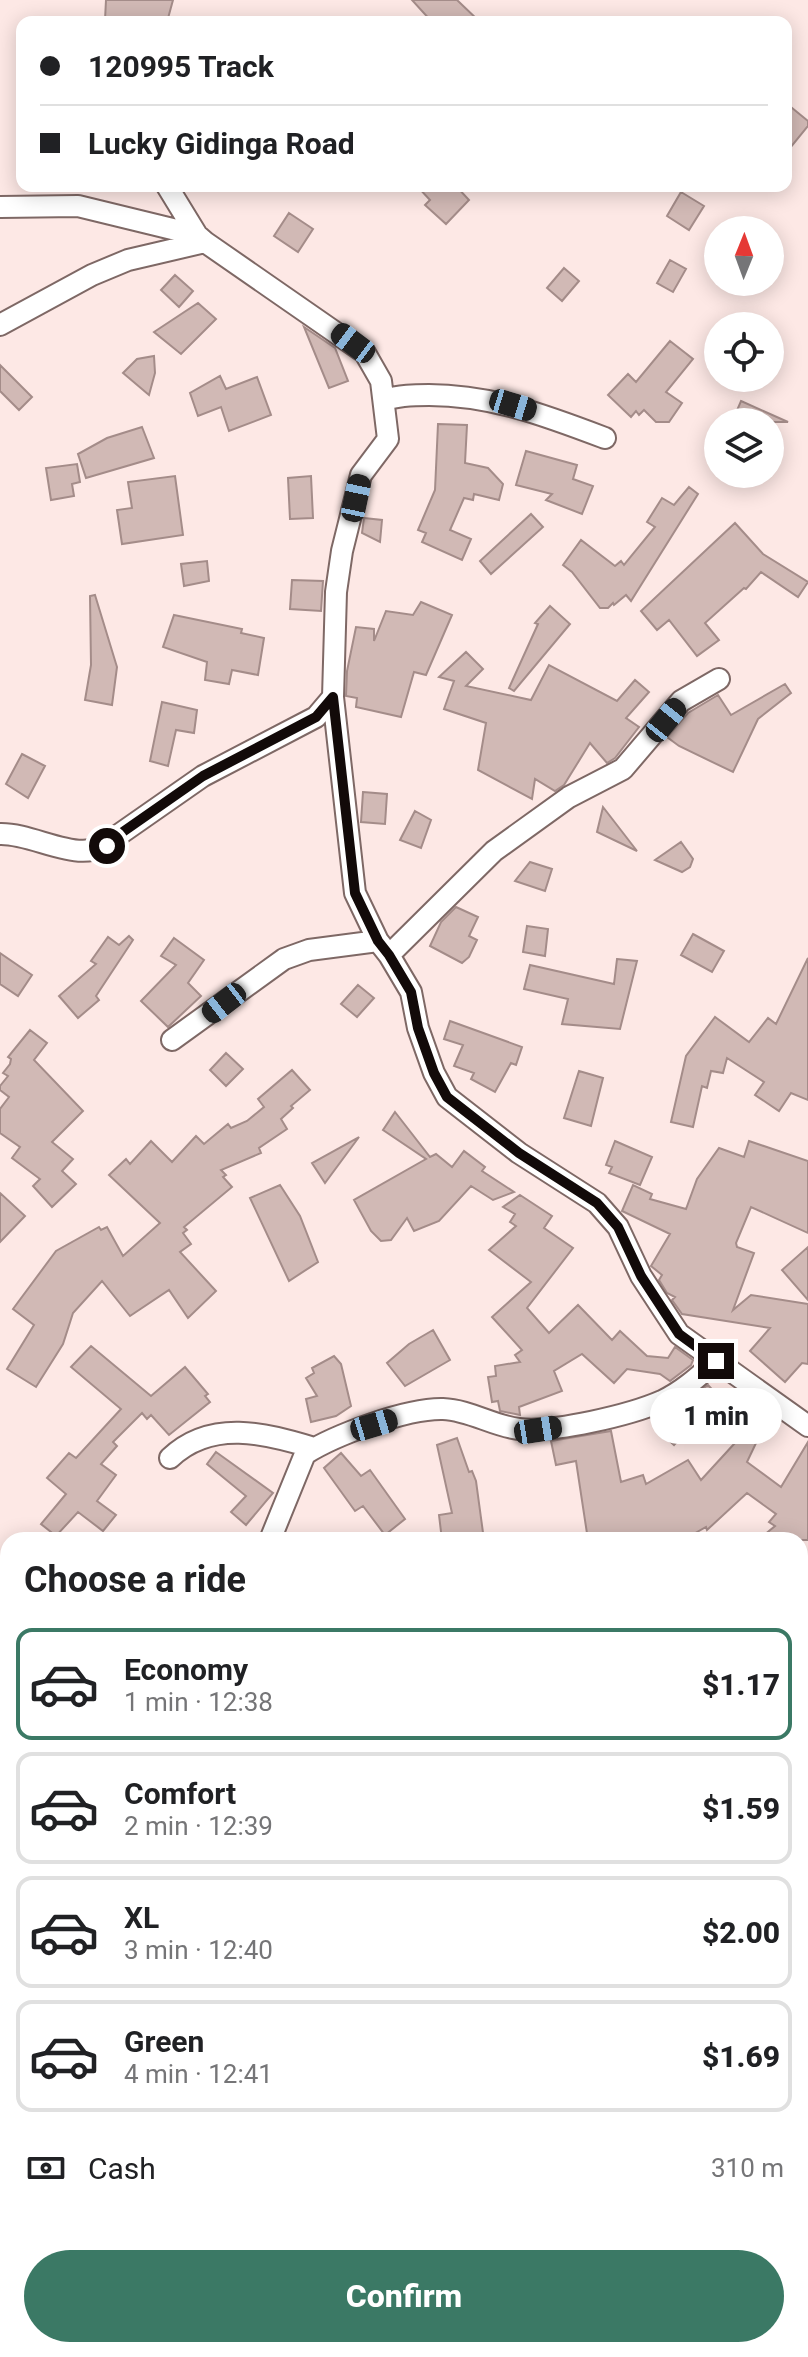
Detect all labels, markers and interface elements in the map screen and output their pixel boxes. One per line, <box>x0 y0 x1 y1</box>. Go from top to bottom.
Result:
text: 120995 Track <box>88 49 274 84</box>
text: Lucky Gidinga Road <box>88 126 355 161</box>
north arrow <box>704 216 784 296</box>
map controls <box>704 216 784 488</box>
button: locate <box>704 312 784 392</box>
car <box>327 319 379 367</box>
car <box>487 387 539 423</box>
button: layers <box>704 408 784 488</box>
car <box>339 472 373 524</box>
car <box>642 694 690 746</box>
route start <box>89 828 125 864</box>
car <box>198 979 250 1027</box>
route end <box>698 1343 734 1379</box>
callout: 1 min <box>650 1389 782 1445</box>
text: 1 min <box>683 1401 749 1431</box>
car <box>348 1407 400 1443</box>
car <box>512 1414 564 1446</box>
text: Choose a ride <box>24 1559 246 1601</box>
icon: car <box>28 1648 100 1720</box>
text: Economy <box>124 1652 248 1687</box>
text: $1.17 <box>702 1667 780 1702</box>
text: 1 min · 12:38 <box>124 1687 273 1717</box>
icon: car <box>28 1772 100 1844</box>
text: Comfort <box>124 1776 236 1811</box>
text: $1.59 <box>702 1791 780 1826</box>
text: 2 min · 12:39 <box>124 1811 273 1841</box>
icon: car <box>28 1896 100 1968</box>
text: XL <box>124 1900 159 1935</box>
text: $2.00 <box>702 1915 780 1950</box>
text: 3 min · 12:40 <box>124 1935 273 1965</box>
icon: car <box>28 2020 100 2092</box>
text: Green <box>124 2024 204 2059</box>
text: $1.69 <box>702 2039 780 2074</box>
text: 4 min · 12:41 <box>124 2059 273 2089</box>
icon: cash <box>24 2146 68 2190</box>
text: Cash <box>88 2151 156 2186</box>
text: 310 m <box>711 2153 784 2183</box>
button: Confirm <box>24 2250 784 2342</box>

